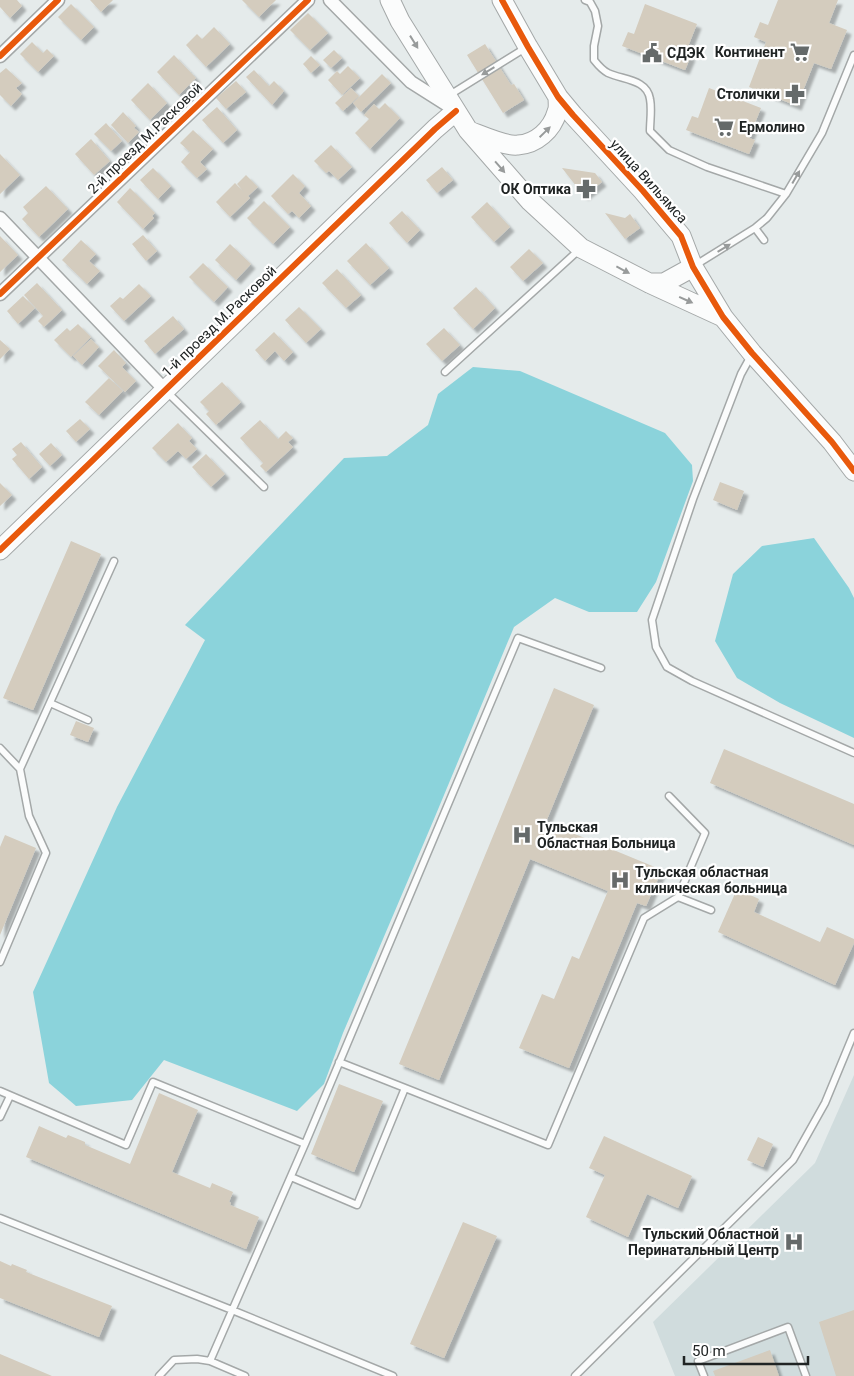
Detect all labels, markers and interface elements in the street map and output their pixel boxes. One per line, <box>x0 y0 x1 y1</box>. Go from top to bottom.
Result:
one-way arrow <box>409 36 418 49</box>
supermarket icon: Континент <box>789 41 811 63</box>
public building icon: СДЭК <box>641 42 663 64</box>
place label: Континент <box>715 44 785 60</box>
place label: СДЭК <box>667 45 706 61</box>
one-way arrow <box>481 67 494 76</box>
street label: 2-й проезд М.Расковой <box>84 79 206 197</box>
pharmacy icon: Столички <box>784 83 806 105</box>
place label: Столички <box>717 86 780 102</box>
supermarket icon: Ермолино <box>713 116 735 138</box>
place label: Ермолино <box>739 119 805 135</box>
one-way arrow <box>539 126 551 138</box>
street label: улица Вильямса <box>607 136 691 226</box>
one-way arrow <box>494 161 506 173</box>
one-way arrow <box>792 170 801 183</box>
pharmacy icon: ОК Оптика <box>575 178 597 200</box>
place label: ОК Оптика <box>501 181 572 197</box>
one-way arrow <box>718 243 731 253</box>
street label: 1-й проезд М.Расковой <box>158 262 280 380</box>
one-way arrow <box>616 266 631 274</box>
one-way arrow <box>679 297 693 305</box>
place label: Тульская Областная Больница <box>537 819 676 851</box>
hospital icon: Тульская Областная Больница <box>511 824 533 846</box>
place label: Тульская областная клиническая больница <box>635 864 788 896</box>
hospital icon: Тульская областная клиническая больница <box>609 869 631 891</box>
place label: Тульский Областной Перинатальный Центр <box>628 1226 779 1258</box>
hospital icon: Тульский Областной Перинатальный Центр <box>783 1231 805 1253</box>
scale bar <box>684 1334 808 1366</box>
text: 50 m <box>692 1342 726 1360</box>

